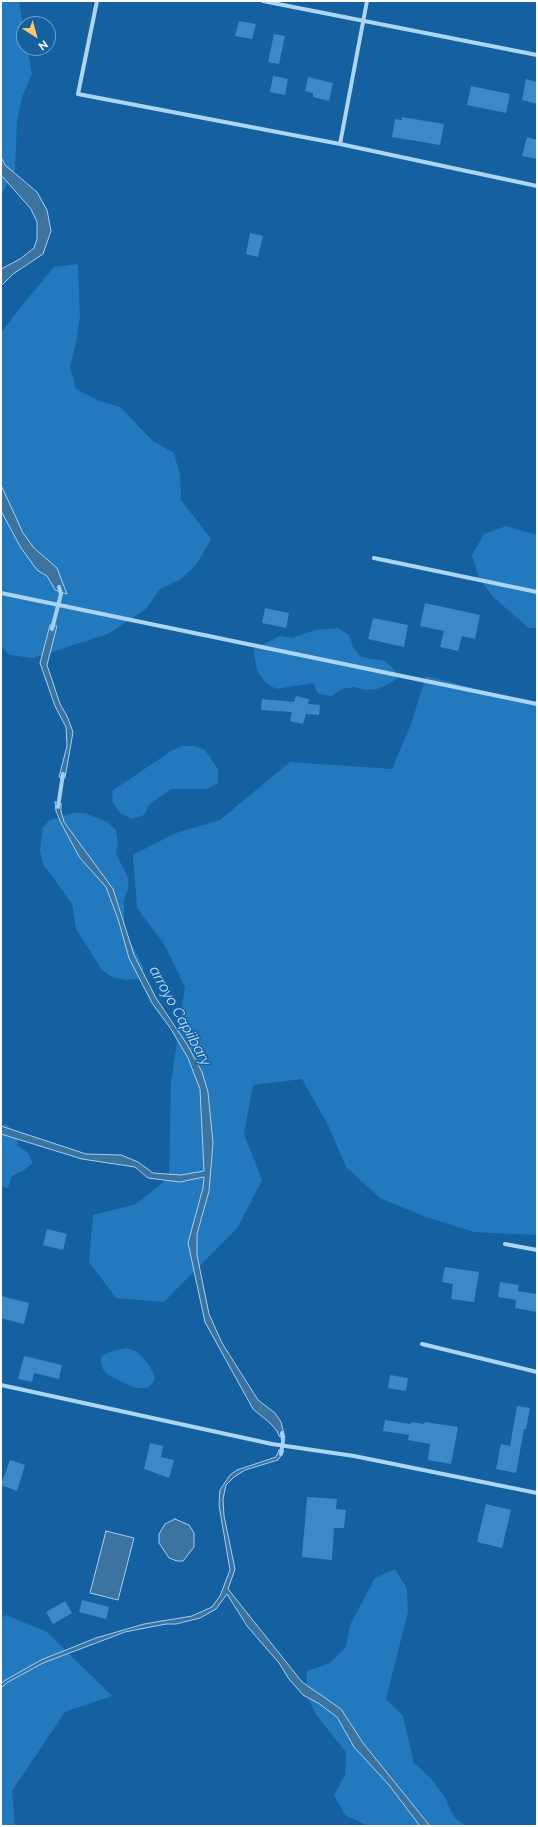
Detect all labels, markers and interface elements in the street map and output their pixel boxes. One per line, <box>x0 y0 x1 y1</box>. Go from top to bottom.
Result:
north arrow <box>16 16 56 56</box>
text: N <box>36 37 50 53</box>
water label: arroyo Capiibary <box>145 963 215 1069</box>

